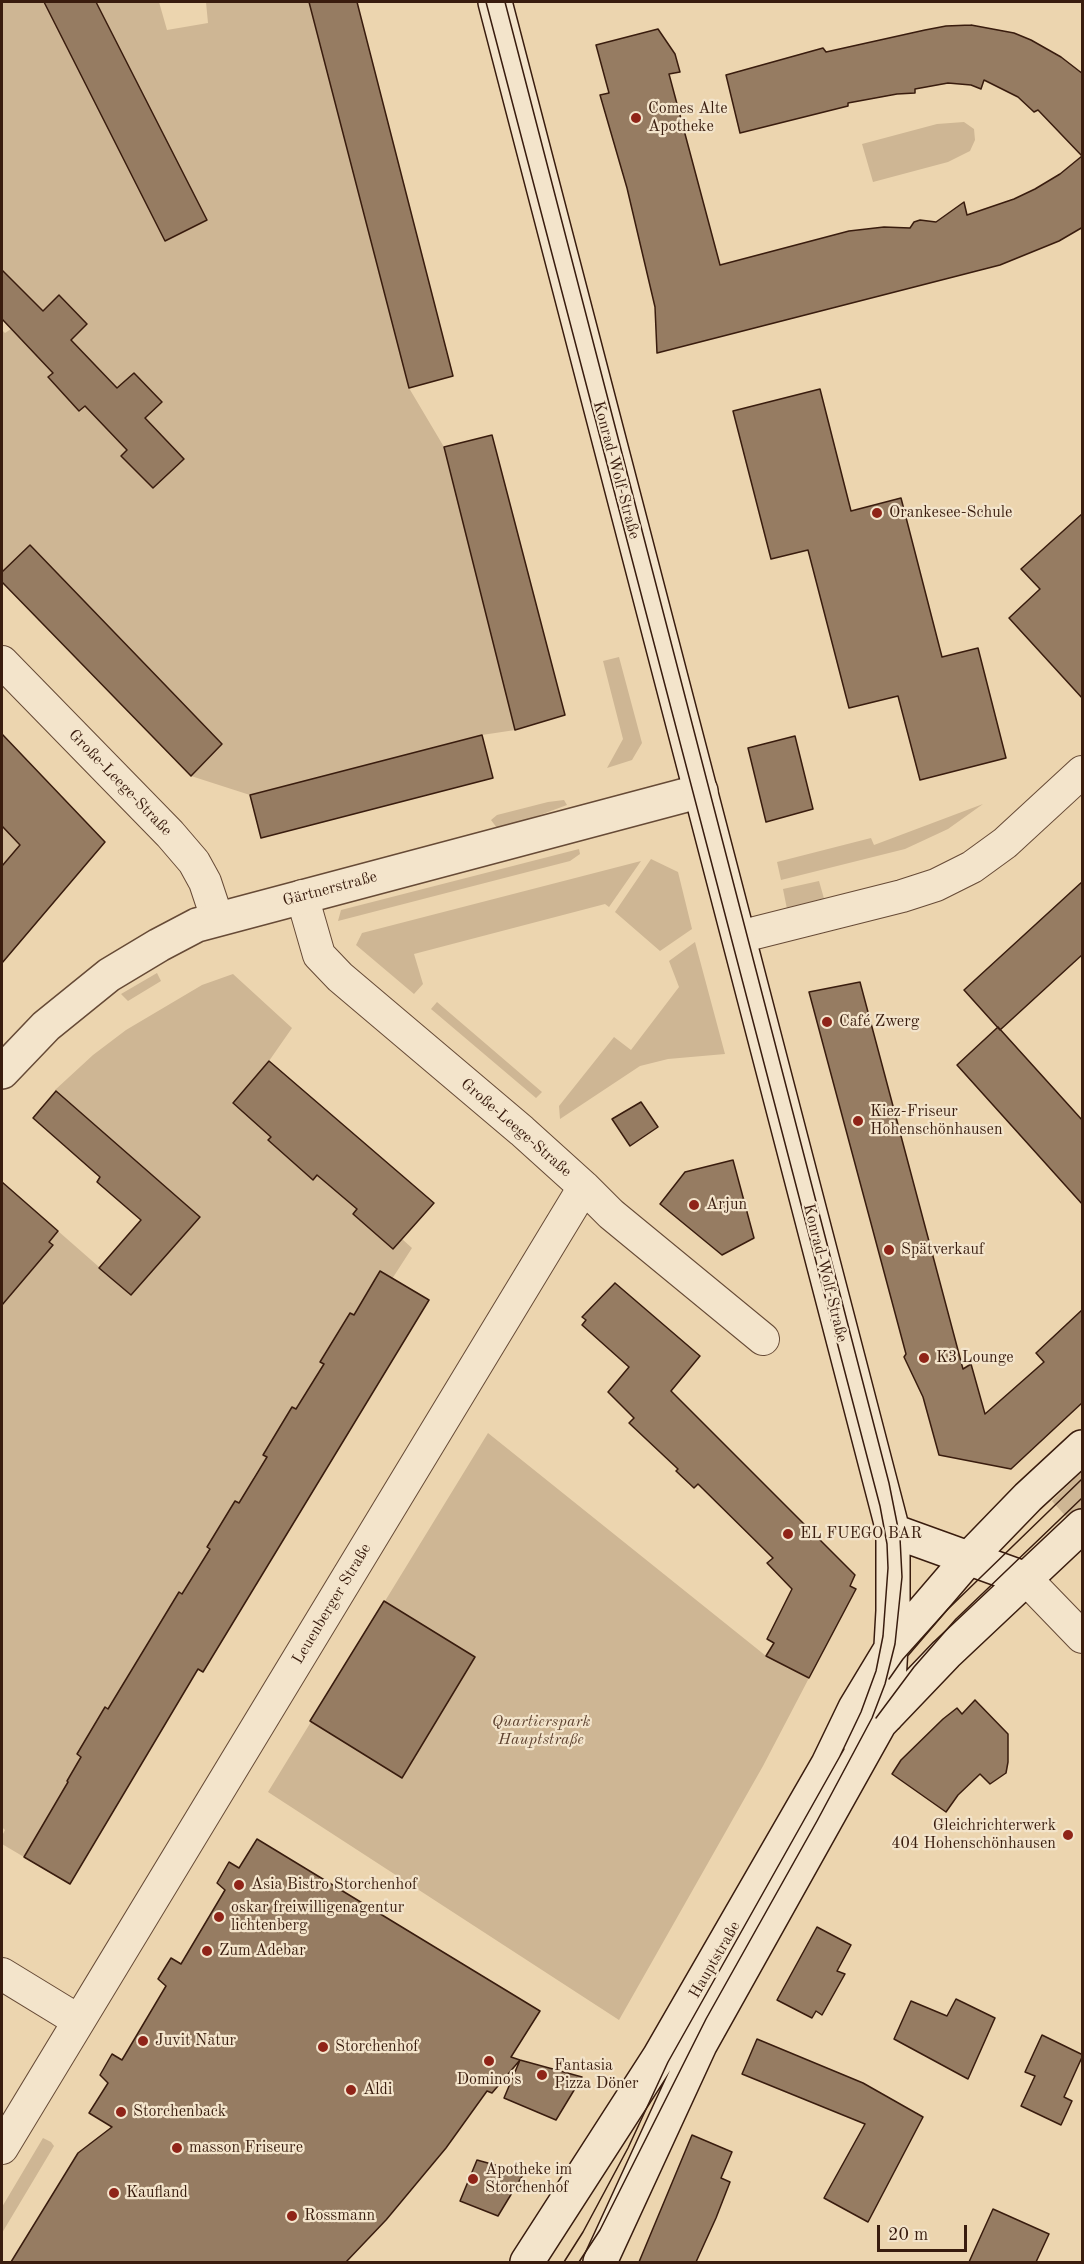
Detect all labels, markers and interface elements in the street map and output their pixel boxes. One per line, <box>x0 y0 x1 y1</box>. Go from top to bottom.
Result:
place label: Comes Alte Apotheke <box>648 99 728 137</box>
marker: Comes Alte Apotheke <box>629 111 643 125</box>
street label: Konrad-Wolf-Straße <box>588 399 644 541</box>
place label: Orankesee-Schule <box>889 503 1012 523</box>
marker: Orankesee-Schule <box>870 506 884 520</box>
street label: Große-Leege-Straße <box>64 726 176 840</box>
street label: Gärtnerstraße <box>281 867 379 911</box>
place label: Café Zwerg <box>839 1012 919 1032</box>
marker: Café Zwerg <box>820 1015 834 1029</box>
street label: Große-Leege-Straße <box>457 1075 575 1181</box>
place label: Kiez-Friseur Hohenschönhausen <box>870 1102 1003 1140</box>
marker: Kiez-Friseur Hohenschönhausen <box>851 1114 865 1128</box>
place label: Arjun <box>706 1195 747 1215</box>
marker: Arjun <box>687 1198 701 1212</box>
street label: Konrad-Wolf-Straße <box>798 1202 852 1344</box>
place label: Spätverkauf <box>901 1240 984 1260</box>
marker: Spätverkauf <box>882 1243 896 1257</box>
place label: K3 Lounge <box>936 1348 1014 1368</box>
marker: K3 Lounge <box>917 1351 931 1365</box>
place label: EL FUEGO BAR <box>800 1524 922 1544</box>
marker: EL FUEGO BAR <box>781 1527 795 1541</box>
street label: Leuenberger Straße <box>288 1540 376 1668</box>
park label: Quartierspark Hauptstraße <box>492 1712 590 1750</box>
place label: Gleichrichterwerk 404 Hohenschönhausen <box>891 1816 1056 1854</box>
marker: Gleichrichterwerk 404 Hohenschönhausen <box>1061 1828 1075 1842</box>
place label: Asia Bistro Storchenhof <box>251 1875 417 1895</box>
marker: Asia Bistro Storchenhof <box>232 1878 246 1892</box>
place label: oskar freiwilligenagentur lichtenberg <box>231 1898 404 1936</box>
marker: oskar freiwilligenagentur lichtenberg <box>212 1910 226 1924</box>
street label: Hauptstraße <box>685 1918 745 2002</box>
place label: Zum Adebar <box>219 1941 306 1961</box>
marker: Zum Adebar <box>200 1944 214 1958</box>
place label: Juvit Natur <box>155 2031 236 2051</box>
marker: Juvit Natur <box>136 2034 150 2048</box>
place label: Storchenhof <box>335 2037 419 2057</box>
marker: Storchenhof <box>316 2040 330 2054</box>
marker: Domino's <box>482 2054 496 2068</box>
place label: Fantasia Pizza Döner <box>554 2056 639 2094</box>
marker: Fantasia Pizza Döner <box>535 2068 549 2082</box>
place label: Domino's <box>457 2070 521 2090</box>
place label: Aldi <box>363 2080 392 2100</box>
marker: Aldi <box>344 2083 358 2097</box>
place label: Storchenback <box>133 2102 226 2122</box>
marker: Storchenback <box>114 2105 128 2119</box>
place label: masson Friseure <box>189 2138 303 2158</box>
marker: masson Friseure <box>170 2141 184 2155</box>
place label: Apotheke im Storchenhof <box>485 2160 572 2198</box>
marker: Apotheke im Storchenhof <box>466 2172 480 2186</box>
place label: Kaufland <box>126 2183 188 2203</box>
marker: Kaufland <box>107 2186 121 2200</box>
place label: Rossmann <box>304 2206 375 2226</box>
marker: Rossmann <box>285 2209 299 2223</box>
scale bar <box>880 2213 970 2251</box>
text: 20 m <box>888 2226 928 2244</box>

